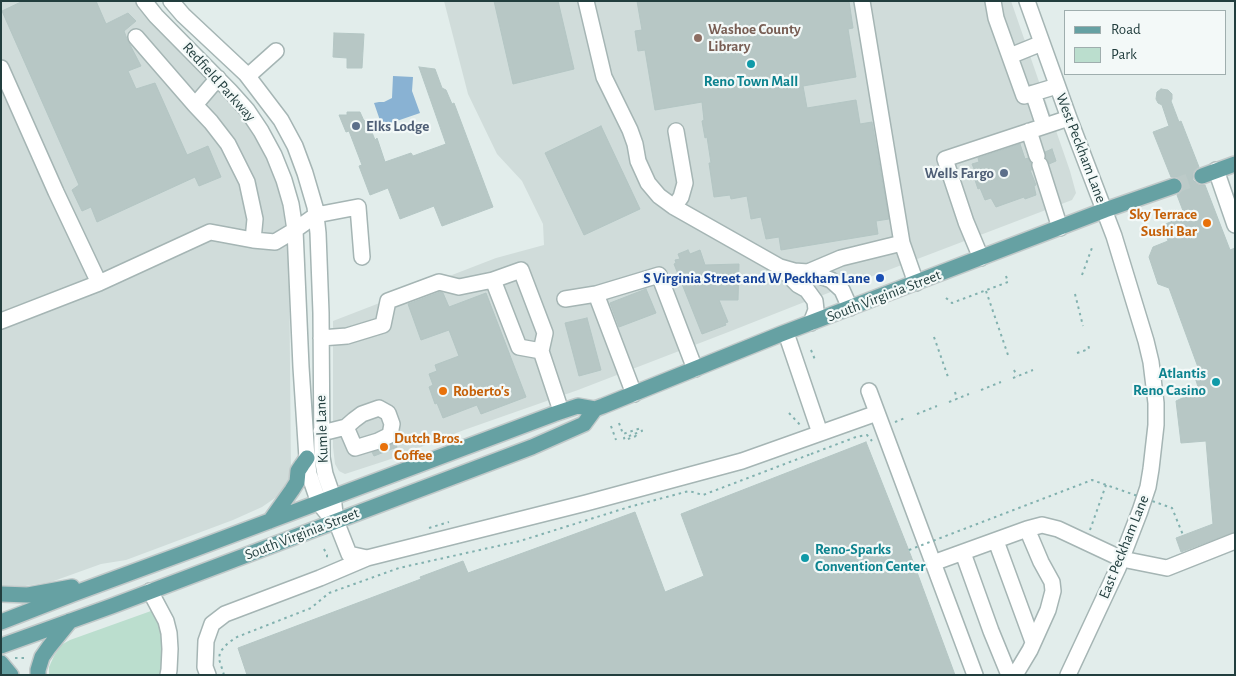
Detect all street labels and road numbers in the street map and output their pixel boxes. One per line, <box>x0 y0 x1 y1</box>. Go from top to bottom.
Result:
street label: Redfield Parkway <box>179 39 259 125</box>
street label: West Peckham Lane <box>1052 91 1110 205</box>
street label: South Virginia Street <box>824 266 944 326</box>
street label: Kumle Lane <box>312 395 332 463</box>
street label: East Peckham Lane <box>1095 493 1153 601</box>
street label: South Virginia Street <box>242 504 362 564</box>

